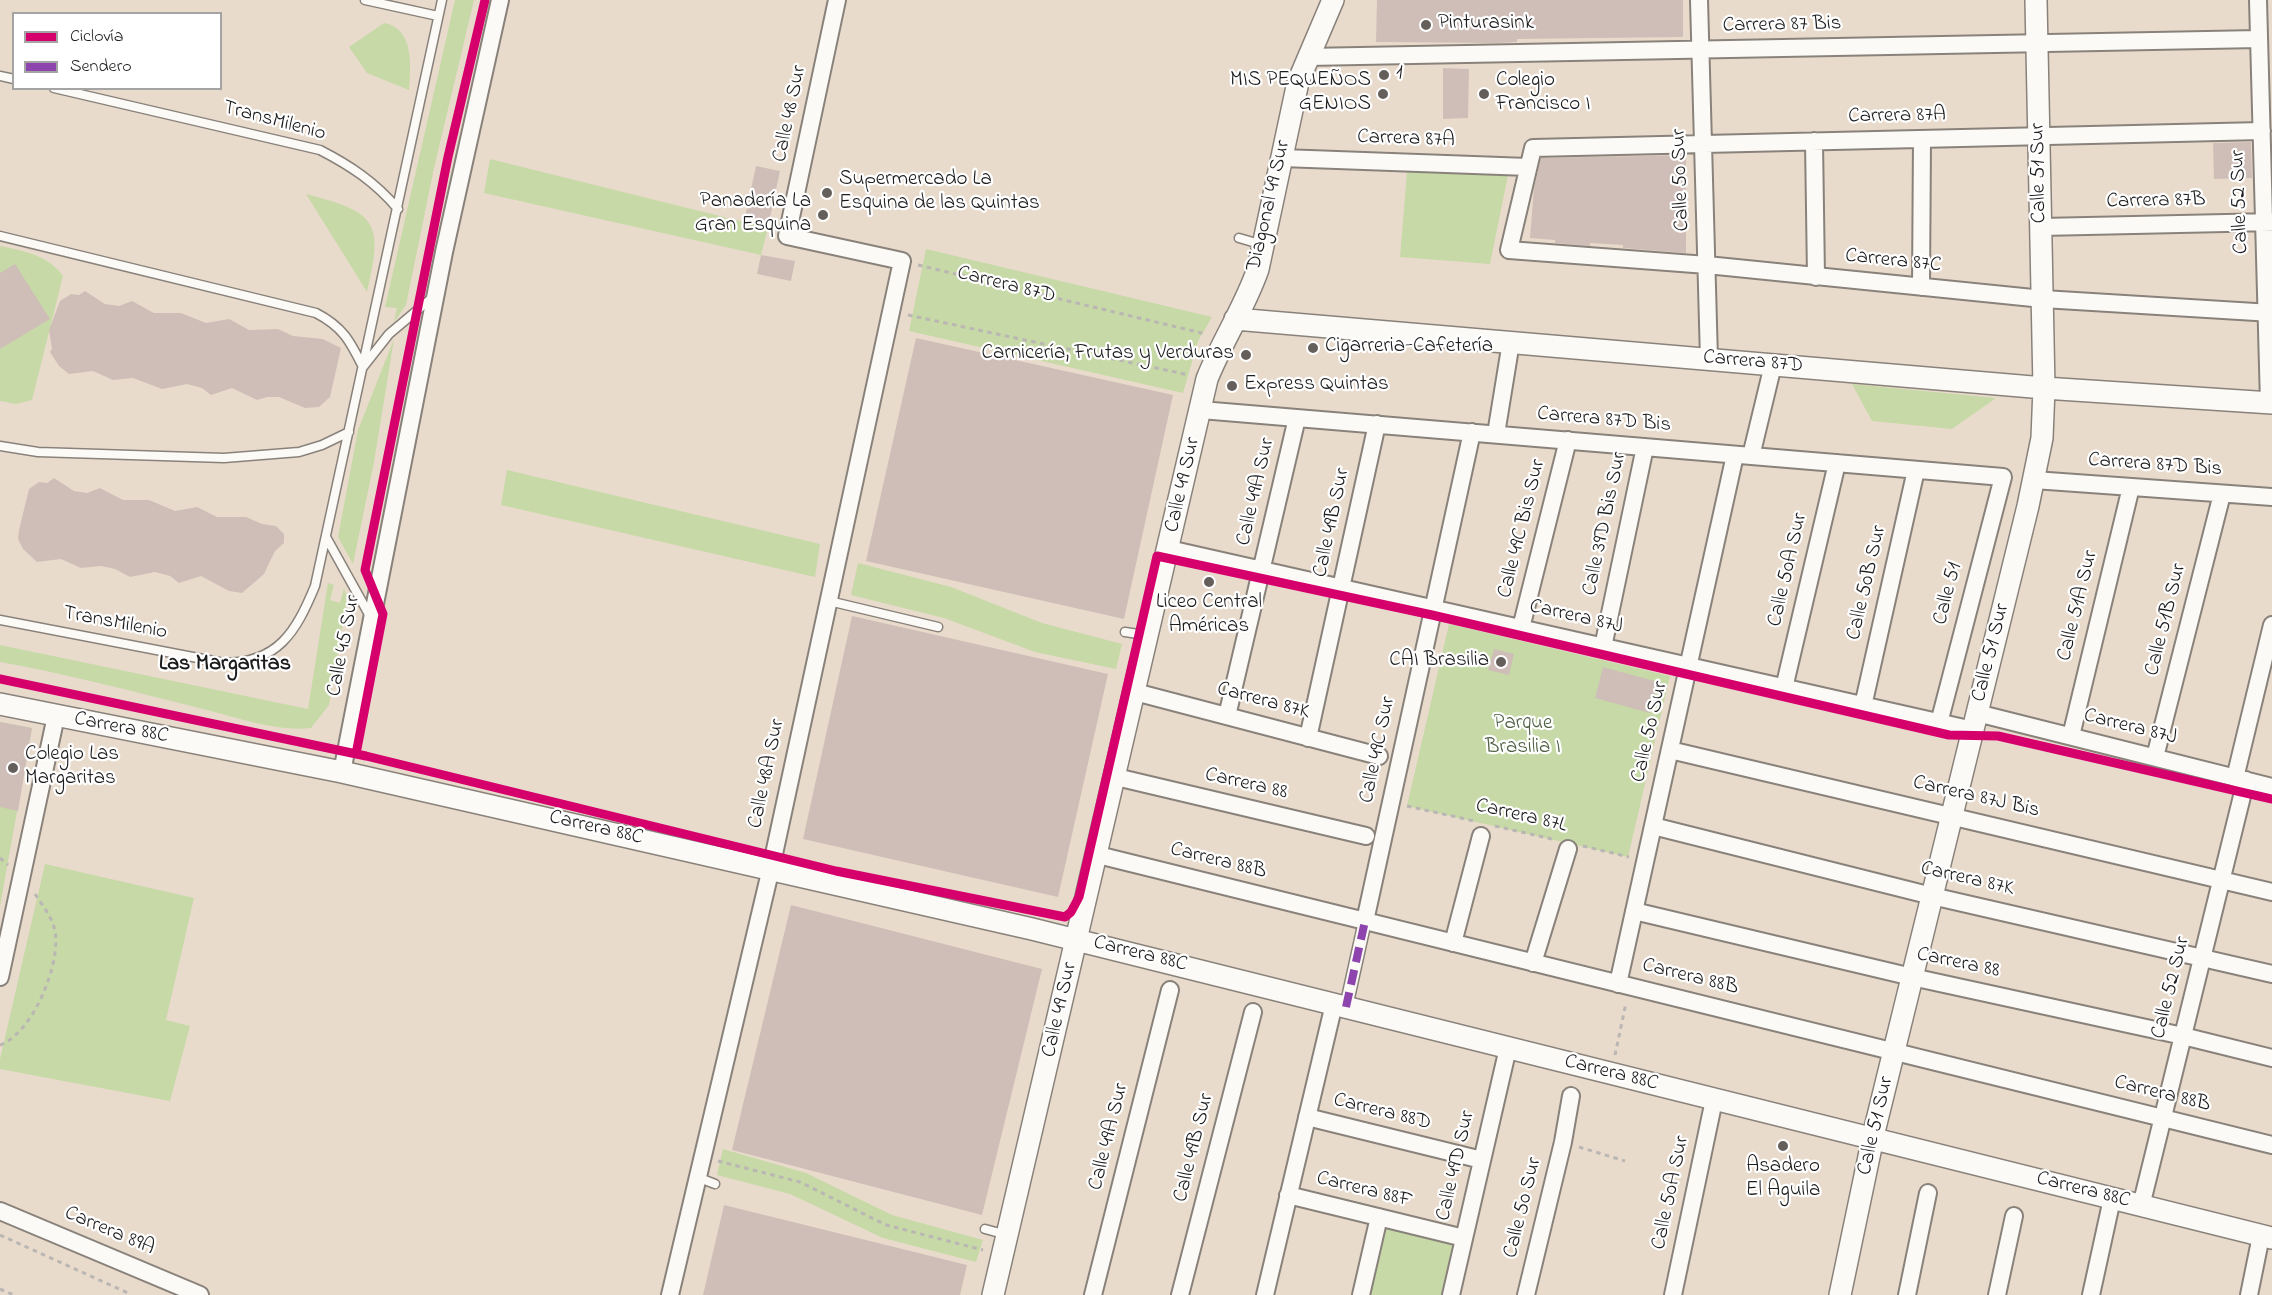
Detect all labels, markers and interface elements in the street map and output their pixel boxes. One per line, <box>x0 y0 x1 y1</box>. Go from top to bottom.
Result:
legend <box>12 12 222 90</box>
place label: Pinturasink <box>1438 12 1534 38</box>
street label: Carrera 87 Bis <box>1722 12 1842 40</box>
marker: Pinturasink <box>1419 18 1433 32</box>
text: Ciclovía <box>70 24 123 50</box>
text: Sendero <box>70 54 132 80</box>
place label: 1 <box>1396 62 1403 88</box>
street label: Calle 48 Sur <box>768 63 814 165</box>
marker: 1 <box>1377 68 1391 82</box>
place label: MIS PEQUEÑOS GENIOS <box>1230 69 1371 119</box>
place label: Colegio Francisco I <box>1496 69 1590 119</box>
marker: MIS PEQUEÑOS GENIOS <box>1376 87 1390 101</box>
marker: Colegio Francisco I <box>1477 87 1491 101</box>
street label: TransMilenio <box>220 96 328 148</box>
street label: Carrera 87A <box>1848 104 1946 130</box>
street label: Calle 51 Sur <box>2027 123 2053 223</box>
street label: Carrera 87A <box>1357 126 1455 154</box>
street label: Calle 50 Sur <box>1668 128 1696 232</box>
street label: Diagonal 49 Sur <box>1243 138 1297 274</box>
street label: Calle 52 Sur <box>2227 149 2255 255</box>
place label: Supermercado La Esquina de las Quintas <box>839 168 1040 218</box>
marker: Supermercado La Esquina de las Quintas <box>820 186 834 200</box>
street label: Carrera 87B <box>2106 189 2206 215</box>
place label: Panadería La Gran Esquina <box>695 190 811 240</box>
marker: Panadería La Gran Esquina <box>816 208 830 222</box>
street label: Carrera 87C <box>1844 244 1942 280</box>
street label: Carrera 87D <box>954 262 1058 310</box>
place label: Cigarreria-Cafetería <box>1325 335 1493 361</box>
marker: Cigarreria-Cafetería <box>1306 341 1320 355</box>
place label: Carnicería, Frutas y Verduras <box>982 342 1234 368</box>
street label: Carrera 87D <box>1702 346 1804 380</box>
marker: Carnicería, Frutas y Verduras <box>1239 348 1253 362</box>
place label: Express Quintas <box>1244 373 1389 399</box>
marker: Express Quintas <box>1225 379 1239 393</box>
street label: Carrera 87D Bis <box>1536 403 1672 439</box>
street label: Calle 49 Sur <box>1161 435 1207 535</box>
street label: Calle 49A Sur <box>1232 436 1282 548</box>
street label: Carrera 87D Bis <box>2087 449 2223 483</box>
street label: Calle 39D Bis Sur <box>1578 450 1634 598</box>
street label: Calle 49C Bis Sur <box>1494 457 1552 601</box>
street label: Calle 49B Sur <box>1309 466 1357 580</box>
street label: Calle 50A Sur <box>1764 511 1814 629</box>
street label: Calle 50B Sur <box>1843 523 1893 643</box>
street label: Calle 51A Sur <box>2053 548 2105 664</box>
street label: Calle 51 <box>1929 560 1969 628</box>
street label: Calle 51B Sur <box>2141 561 2193 679</box>
marker: Liceo Central Américas <box>1202 575 1216 589</box>
place label: Liceo Central Américas <box>1156 591 1262 641</box>
street label: Calle 45 Sur <box>323 593 367 699</box>
street label: Carrera 87J <box>1527 595 1625 641</box>
street label: Calle 51 Sur <box>1968 601 2016 705</box>
street label: TransMilenio <box>61 602 169 646</box>
place label: CAI Brasilia <box>1389 649 1489 675</box>
district label: Las Margaritas <box>159 652 291 678</box>
marker: CAI Brasilia <box>1494 655 1508 669</box>
street label: Carrera 87K <box>1214 678 1312 726</box>
street label: Calle 50 Sur <box>1627 679 1675 785</box>
street label: Calle 49C Sur <box>1355 694 1403 806</box>
street label: Carrera 87J <box>2081 704 2179 752</box>
street label: Carrera 88C <box>72 708 170 750</box>
park label: Parque Brasilia I <box>1485 712 1561 762</box>
street label: Calle 48A Sur <box>744 717 792 831</box>
place label: Colegio Las Margaritas <box>25 743 119 793</box>
marker: Colegio Las Margaritas <box>6 761 20 775</box>
street label: Carrera 88 <box>1202 763 1290 807</box>
street label: Carrera 87J Bis <box>1910 771 2042 825</box>
street label: Carrera 87L <box>1473 794 1569 840</box>
street label: Carrera 88C <box>547 806 645 852</box>
street label: Carrera 88B <box>1167 838 1269 886</box>
street label: Carrera 87K <box>1918 857 2016 903</box>
street label: Carrera 88C <box>1091 931 1189 979</box>
street label: Calle 52 Sur <box>2147 934 2197 1042</box>
street label: Carrera 88 <box>1914 943 2002 985</box>
street label: Carrera 88B <box>1639 954 1741 1002</box>
street label: Calle 49 Sur <box>1038 960 1084 1060</box>
street label: Carrera 88C <box>1562 1050 1660 1098</box>
street label: Carrera 88B <box>2111 1071 2213 1119</box>
street label: Calle 51 Sur <box>1853 1074 1901 1178</box>
street label: Calle 49A Sur <box>1085 1081 1135 1193</box>
street label: Carrera 88D <box>1331 1089 1433 1137</box>
street label: Calle 49B Sur <box>1169 1091 1221 1205</box>
street label: Calle 49D Sur <box>1432 1109 1482 1223</box>
street label: Calle 50A Sur <box>1648 1134 1696 1252</box>
marker: Asadero El Aguila <box>1776 1139 1790 1153</box>
street label: Calle 50 Sur <box>1499 1155 1549 1261</box>
place label: Asadero El Aguila <box>1746 1155 1820 1205</box>
street label: Carrera 88F <box>1314 1167 1414 1215</box>
street label: Carrera 88C <box>2034 1167 2132 1215</box>
street label: Carrera 89A <box>60 1202 158 1262</box>

